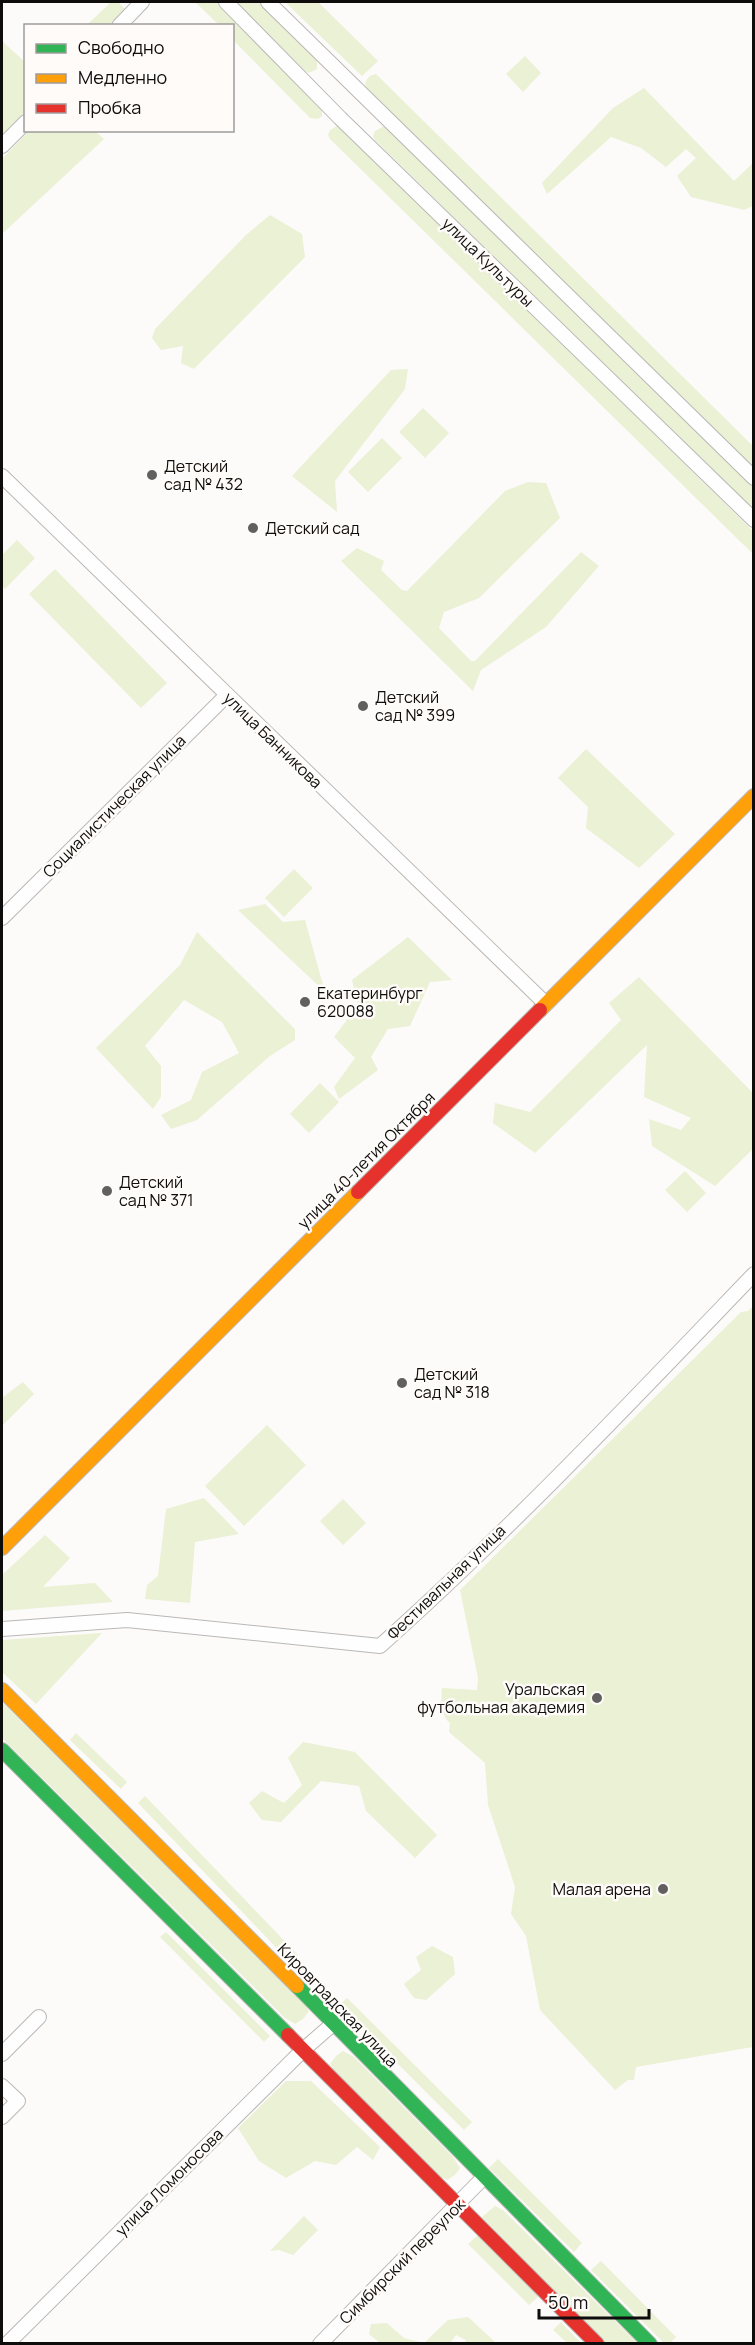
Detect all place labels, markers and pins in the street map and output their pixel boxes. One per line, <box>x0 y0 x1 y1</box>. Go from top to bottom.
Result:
place label: Детский сад № 432 <box>164 455 243 495</box>
marker: Детский сад № 432 <box>145 468 159 482</box>
place label: Детский сад <box>265 517 360 539</box>
marker: Детский сад <box>246 521 260 535</box>
place label: Детский сад № 399 <box>375 686 455 726</box>
marker: Детский сад № 399 <box>356 699 370 713</box>
place label: Екатеринбург 620088 <box>317 982 423 1022</box>
marker: Екатеринбург 620088 <box>298 995 312 1009</box>
place label: Детский сад № 371 <box>119 1171 194 1211</box>
marker: Детский сад № 371 <box>100 1184 114 1198</box>
place label: Детский сад № 318 <box>414 1363 490 1403</box>
marker: Детский сад № 318 <box>395 1376 409 1390</box>
place label: Уральская футбольная академия <box>417 1678 585 1718</box>
marker: Уральская футбольная академия <box>590 1691 604 1705</box>
place label: Малая арена <box>552 1878 651 1900</box>
marker: Малая арена <box>656 1882 670 1896</box>

